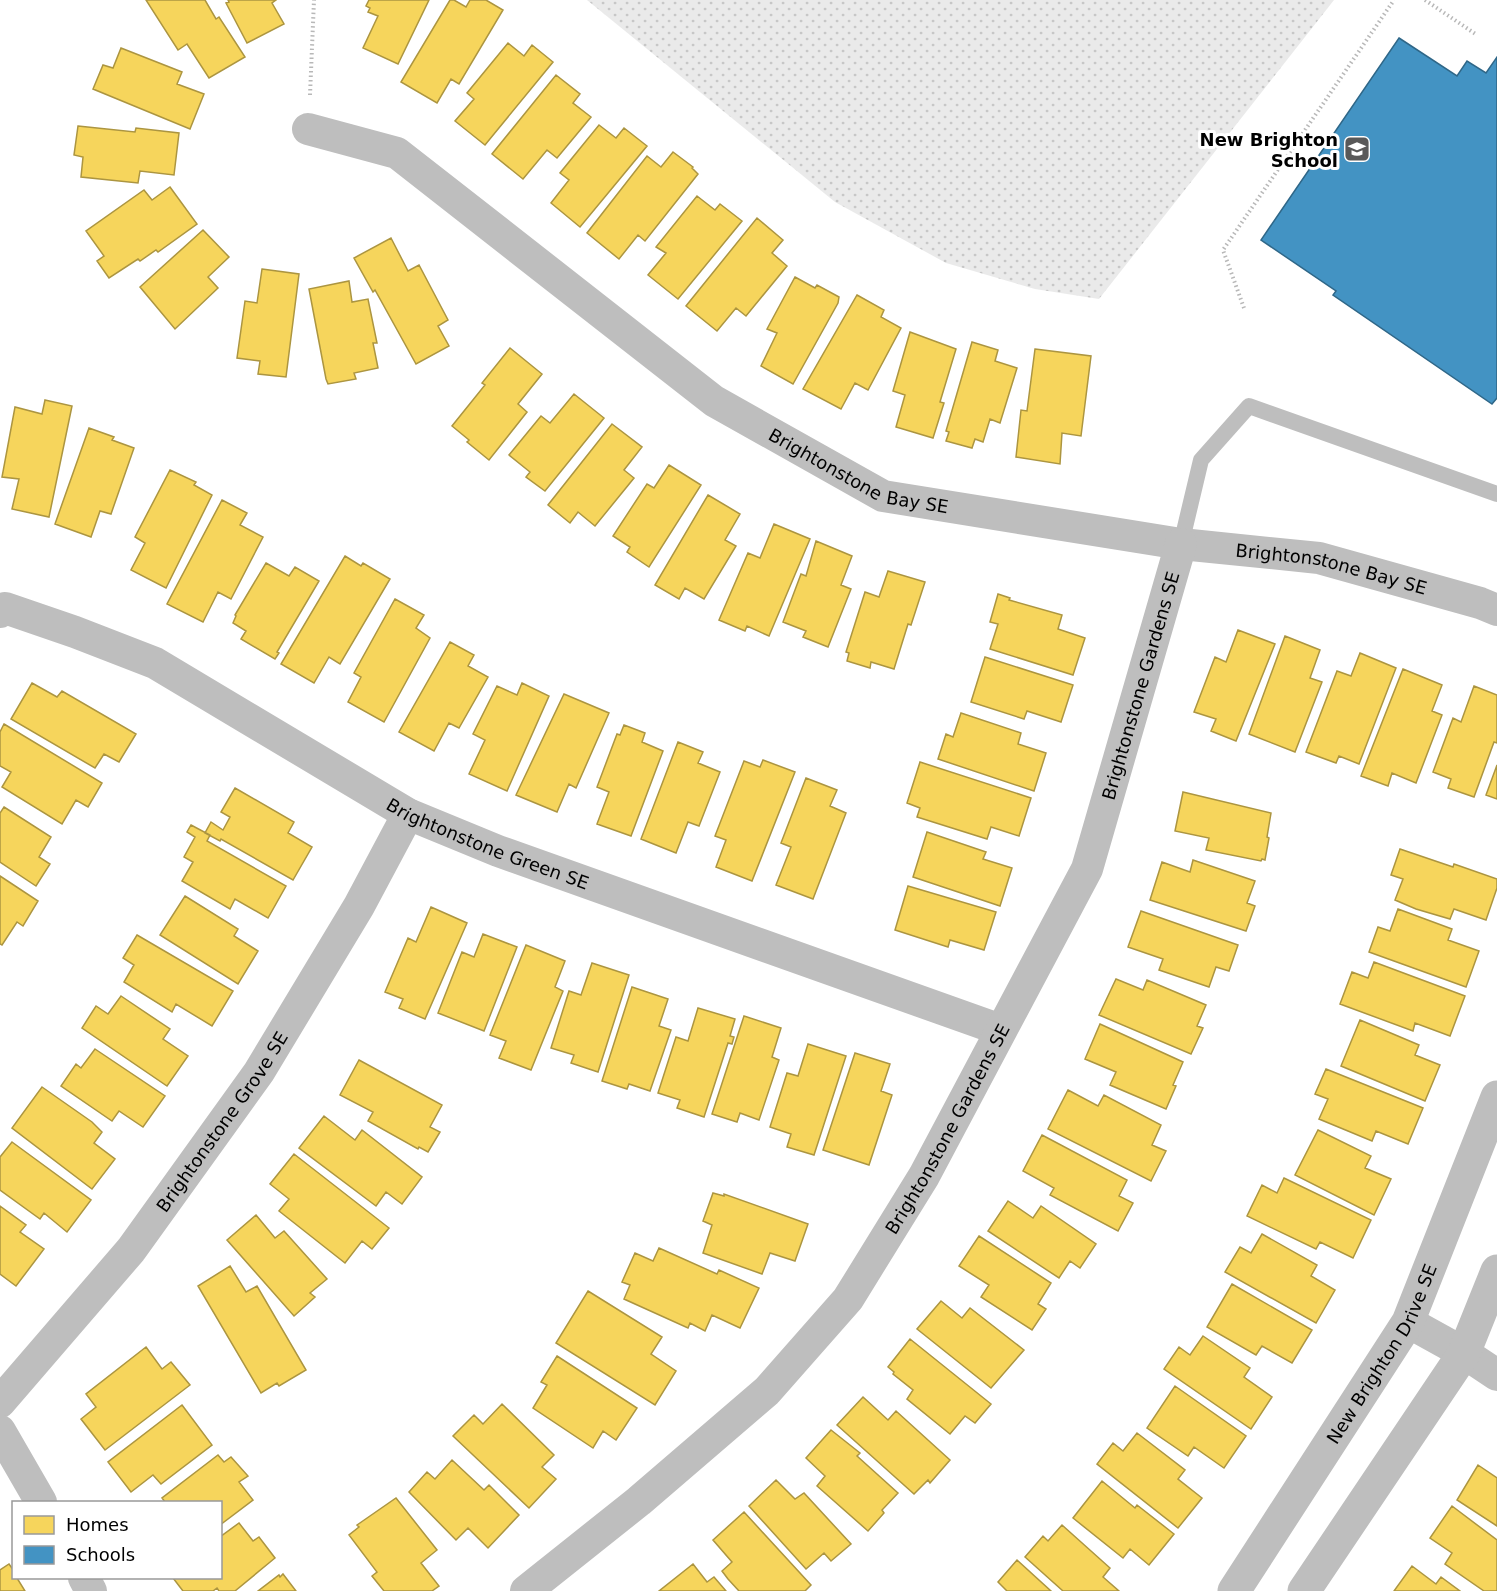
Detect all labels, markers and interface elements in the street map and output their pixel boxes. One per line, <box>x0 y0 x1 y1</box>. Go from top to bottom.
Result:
place label: New Brighton School <box>1200 129 1338 171</box>
school or university icon: New Brighton School <box>1342 134 1372 164</box>
street label: Brightonstone Bay SE <box>765 424 950 517</box>
street label: Brightonstone Bay SE <box>1235 539 1429 598</box>
street label: Brightonstone Gardens SE <box>1097 569 1183 802</box>
street label: Brightonstone Green SE <box>383 793 592 893</box>
street label: Brightonstone Gardens SE <box>880 1020 1013 1237</box>
street label: Brightonstone Grove SE <box>152 1027 292 1216</box>
street label: New Brighton Drive SE <box>1322 1261 1441 1447</box>
legend <box>12 1501 222 1579</box>
text: Homes <box>66 1514 129 1535</box>
text: Schools <box>66 1544 135 1565</box>

